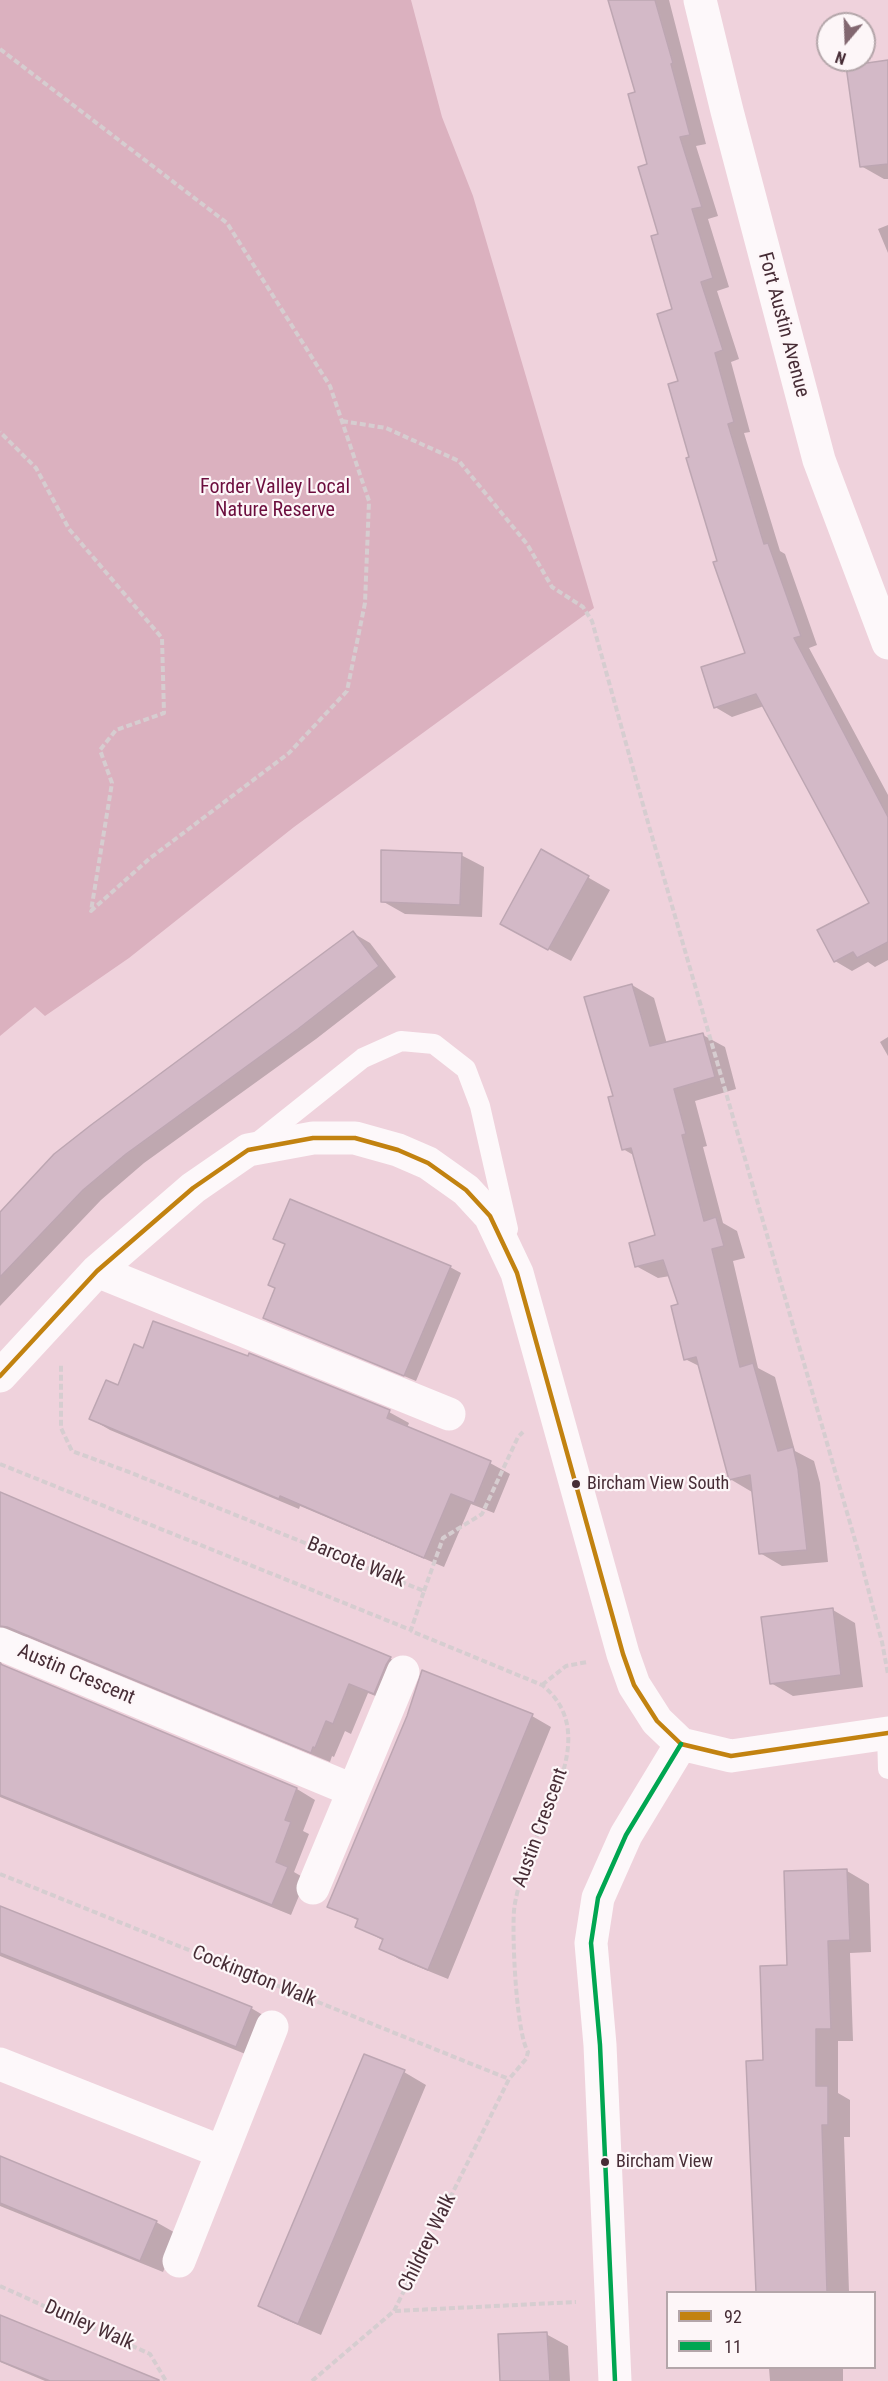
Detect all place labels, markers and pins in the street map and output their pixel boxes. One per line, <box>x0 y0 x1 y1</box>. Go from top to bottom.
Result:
place label: Bircham View South <box>587 1473 729 1495</box>
marker: Bircham View South <box>570 1478 582 1490</box>
place label: Bircham View <box>616 2151 713 2173</box>
marker: Bircham View <box>599 2156 611 2168</box>

